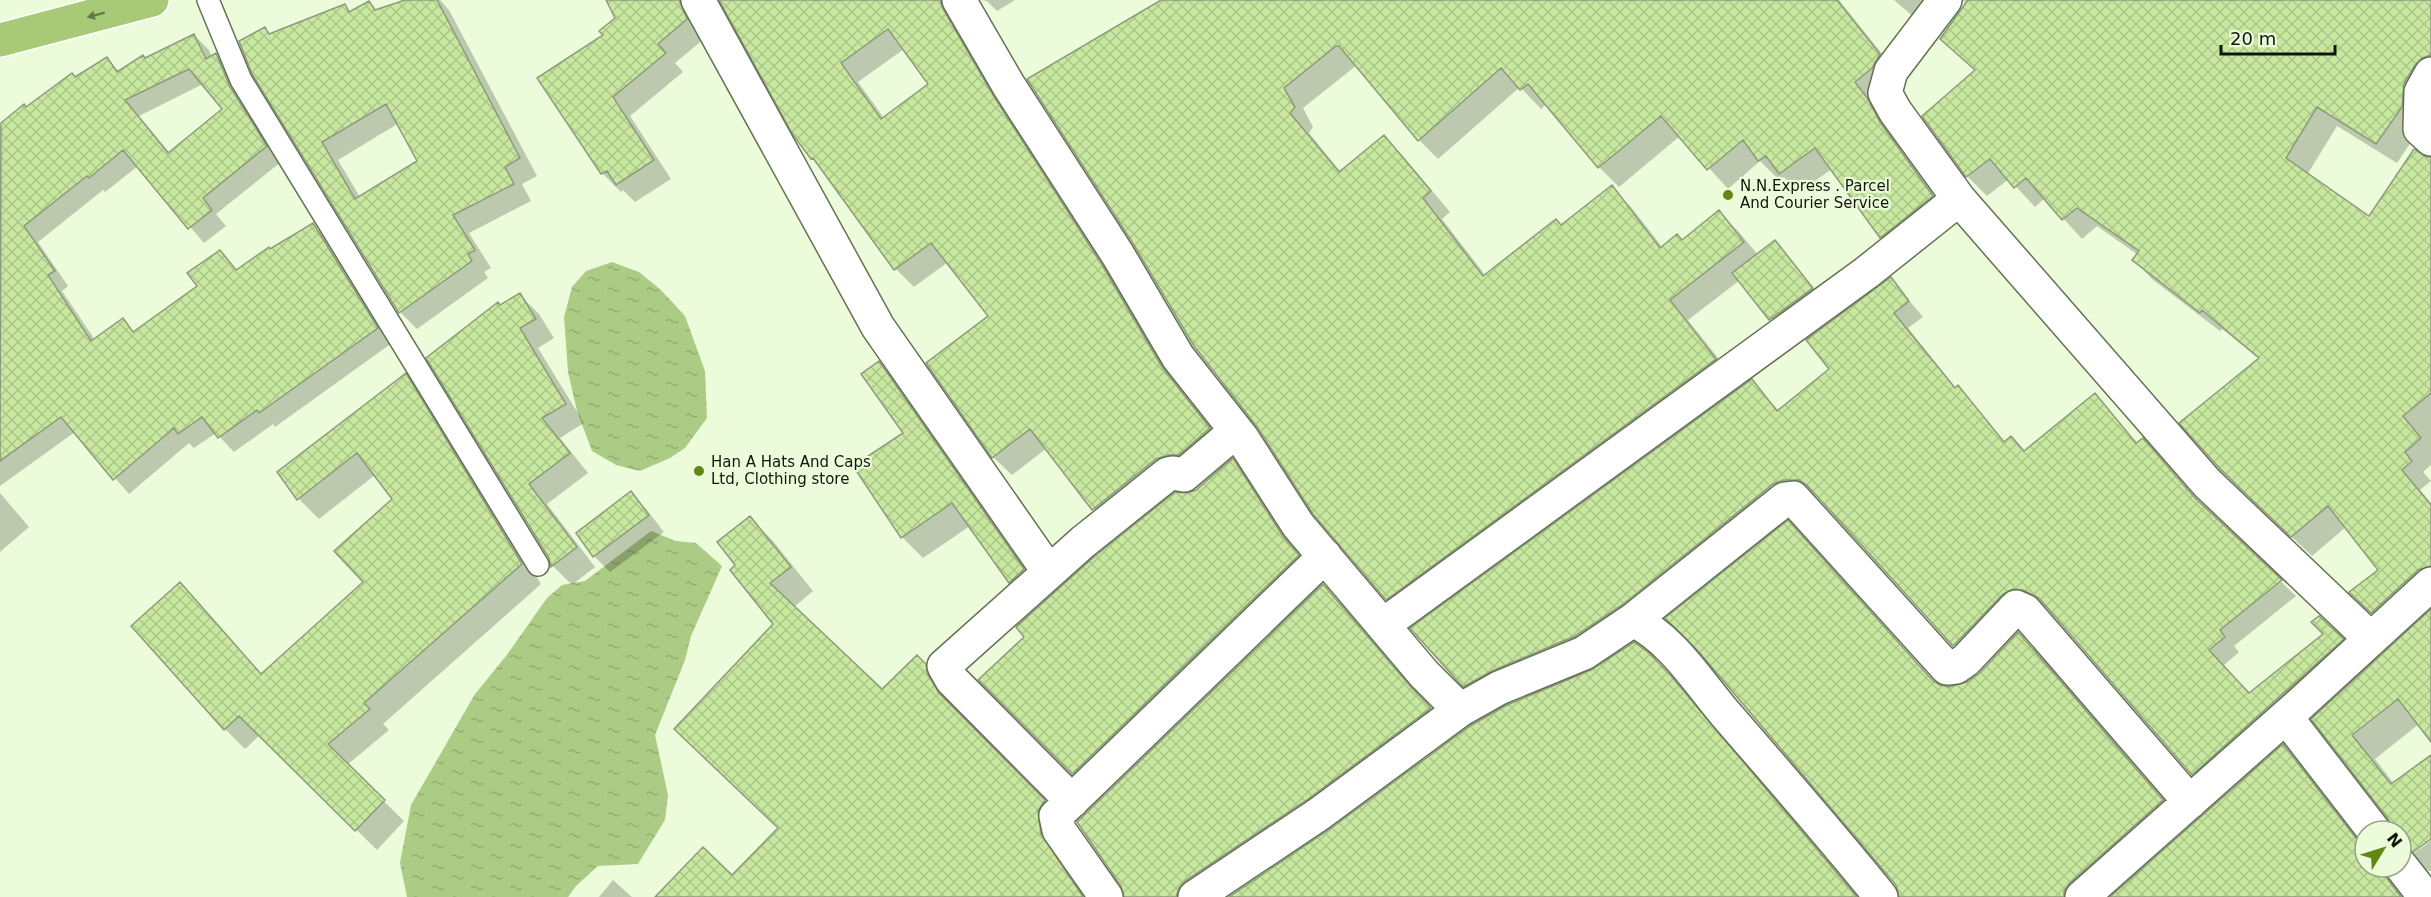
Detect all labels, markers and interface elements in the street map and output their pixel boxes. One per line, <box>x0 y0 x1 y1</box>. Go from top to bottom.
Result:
one-way arrow <box>86 11 104 20</box>
scale bar <box>2221 18 2335 56</box>
text: 20 m <box>2230 28 2276 49</box>
place label: N.N.Express . Parcel And Courier Service <box>1740 177 1890 212</box>
marker: N.N.Express . Parcel And Courier Service <box>1721 188 1735 202</box>
place label: Han A Hats And Caps Ltd, Clothing store <box>711 453 871 488</box>
marker: Han A Hats And Caps Ltd, Clothing store <box>692 464 706 478</box>
north arrow <box>2353 819 2413 879</box>
text: N <box>2383 829 2406 851</box>

